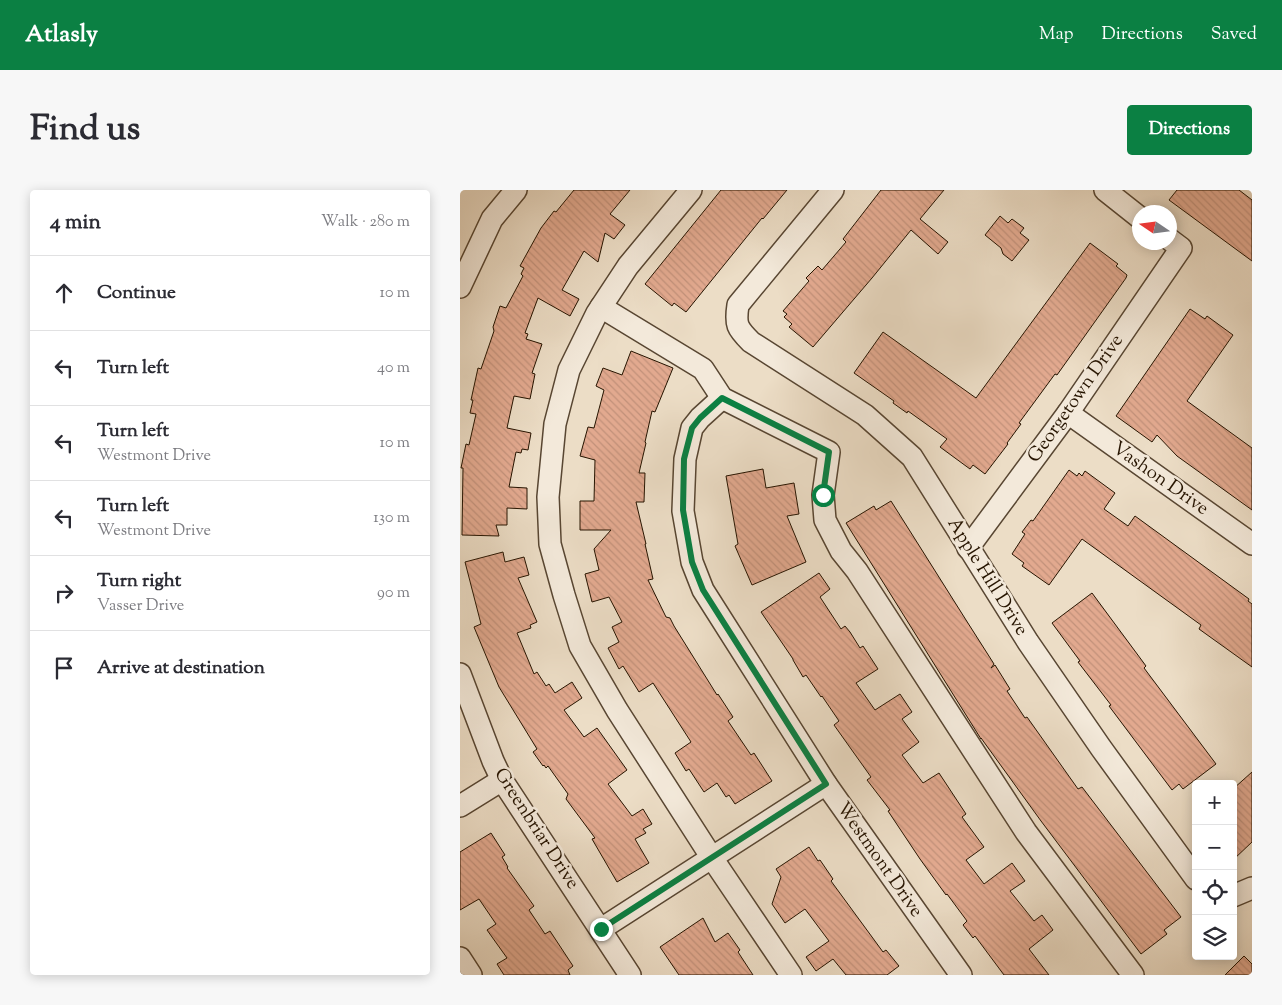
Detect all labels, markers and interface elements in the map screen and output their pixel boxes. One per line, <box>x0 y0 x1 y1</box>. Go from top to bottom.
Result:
text: Atlasly <box>25 18 98 52</box>
text: Map <box>1039 22 1074 48</box>
text: Directions <box>1102 22 1183 48</box>
text: Saved <box>1211 22 1257 48</box>
text: Find us <box>30 105 140 156</box>
button: Directions <box>1127 105 1252 155</box>
north arrow <box>1132 205 1177 250</box>
text: 4 min <box>50 208 101 238</box>
text: Walk · 280 m <box>321 211 410 234</box>
icon: ahead <box>50 279 78 307</box>
text: Continue <box>97 280 176 307</box>
text: 10 m <box>380 282 410 305</box>
street label: Georgetown Drive <box>1022 329 1131 469</box>
icon: left <box>50 354 78 382</box>
text: Turn left <box>97 355 169 382</box>
text: 40 m <box>377 357 410 380</box>
text: Turn left <box>97 418 169 445</box>
icon: left <box>50 429 78 457</box>
text: 10 m <box>380 432 410 455</box>
street label: Vashon Drive <box>1106 436 1214 522</box>
text: Westmont Drive <box>97 445 211 468</box>
route start <box>812 484 835 507</box>
text: Turn left <box>97 493 169 520</box>
icon: left <box>50 504 78 532</box>
text: 130 m <box>373 507 410 530</box>
street label: Apple Hill Drive <box>940 513 1034 641</box>
text: Westmont Drive <box>97 520 211 543</box>
text: Turn right <box>97 568 181 595</box>
icon: right <box>50 579 78 607</box>
text: 90 m <box>377 582 410 605</box>
text: Vasser Drive <box>97 595 184 618</box>
icon: arrive <box>50 654 78 682</box>
text: Arrive at destination <box>97 655 265 682</box>
street label: Greenbriar Drive <box>487 763 585 895</box>
map controls <box>1192 780 1237 960</box>
button: + <box>1192 780 1237 825</box>
street label: Westmont Drive <box>829 797 929 923</box>
button: − <box>1192 825 1237 870</box>
button: locate <box>1192 870 1237 915</box>
button: layers <box>1192 915 1237 960</box>
route end <box>590 918 613 941</box>

